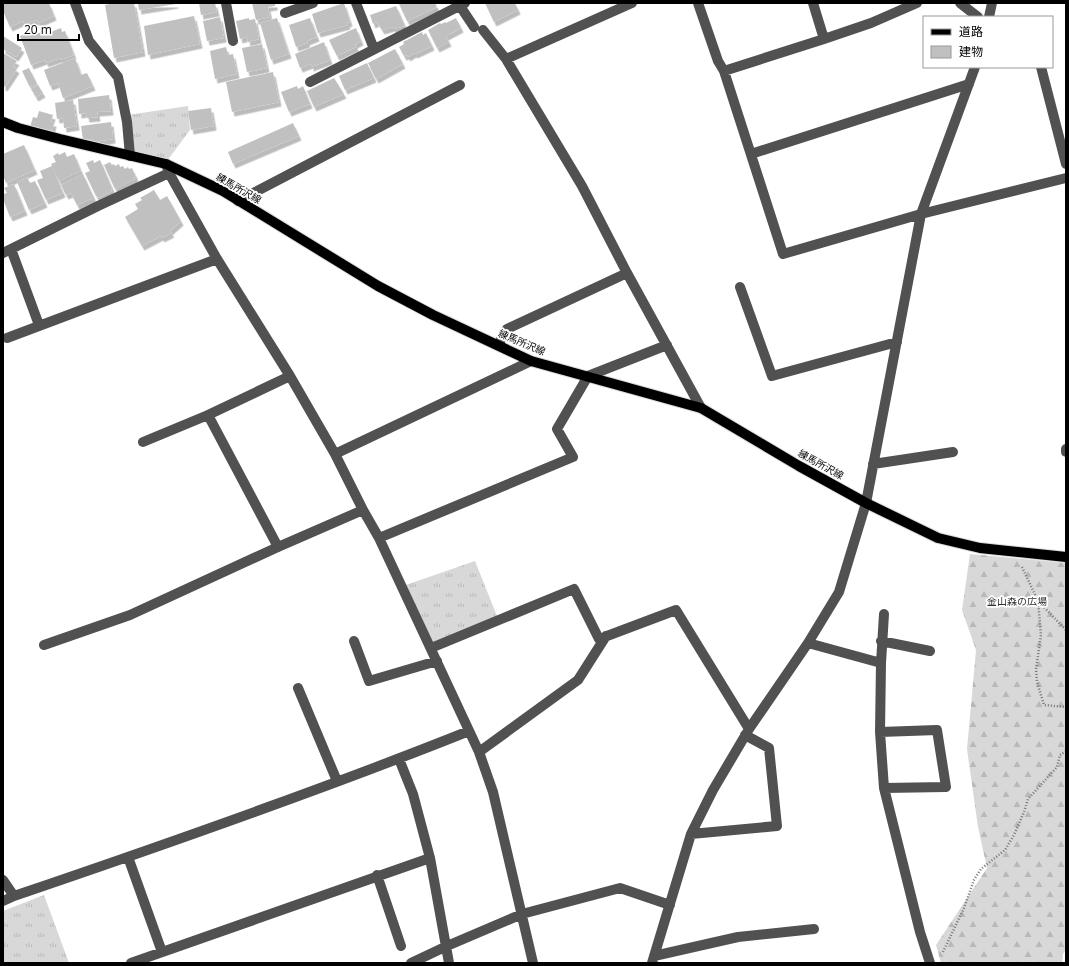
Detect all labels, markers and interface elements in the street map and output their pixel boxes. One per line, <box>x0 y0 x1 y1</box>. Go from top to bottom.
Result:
scale bar <box>18 16 79 42</box>
legend <box>923 16 1053 68</box>
text: 20 m <box>24 21 52 38</box>
text: 道路 <box>959 23 983 40</box>
text: 建物 <box>959 43 983 60</box>
street label: 練馬所沢線 <box>214 169 264 207</box>
street label: 練馬所沢線 <box>496 326 548 358</box>
street label: 練馬所沢線 <box>796 446 846 482</box>
park label: 金山森の広場 <box>987 594 1047 608</box>

